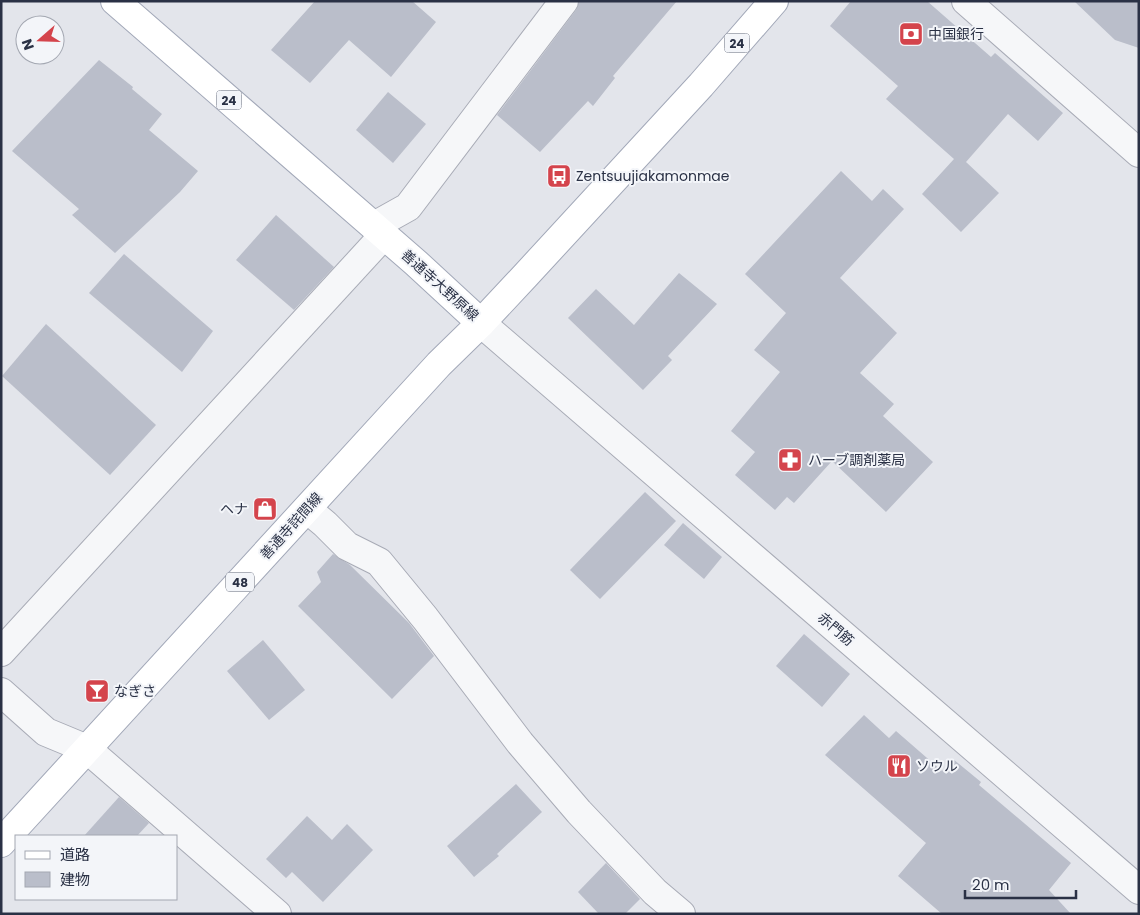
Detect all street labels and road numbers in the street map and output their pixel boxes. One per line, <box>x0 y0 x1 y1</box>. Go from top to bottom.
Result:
road number: 24 <box>724 34 750 52</box>
road number: 24 <box>216 90 242 110</box>
street label: 善通寺大野原線 <box>397 245 483 325</box>
street label: 善通寺詫間線 <box>255 488 327 564</box>
road number: 48 <box>226 572 254 592</box>
street label: 赤門筋 <box>814 608 858 650</box>

